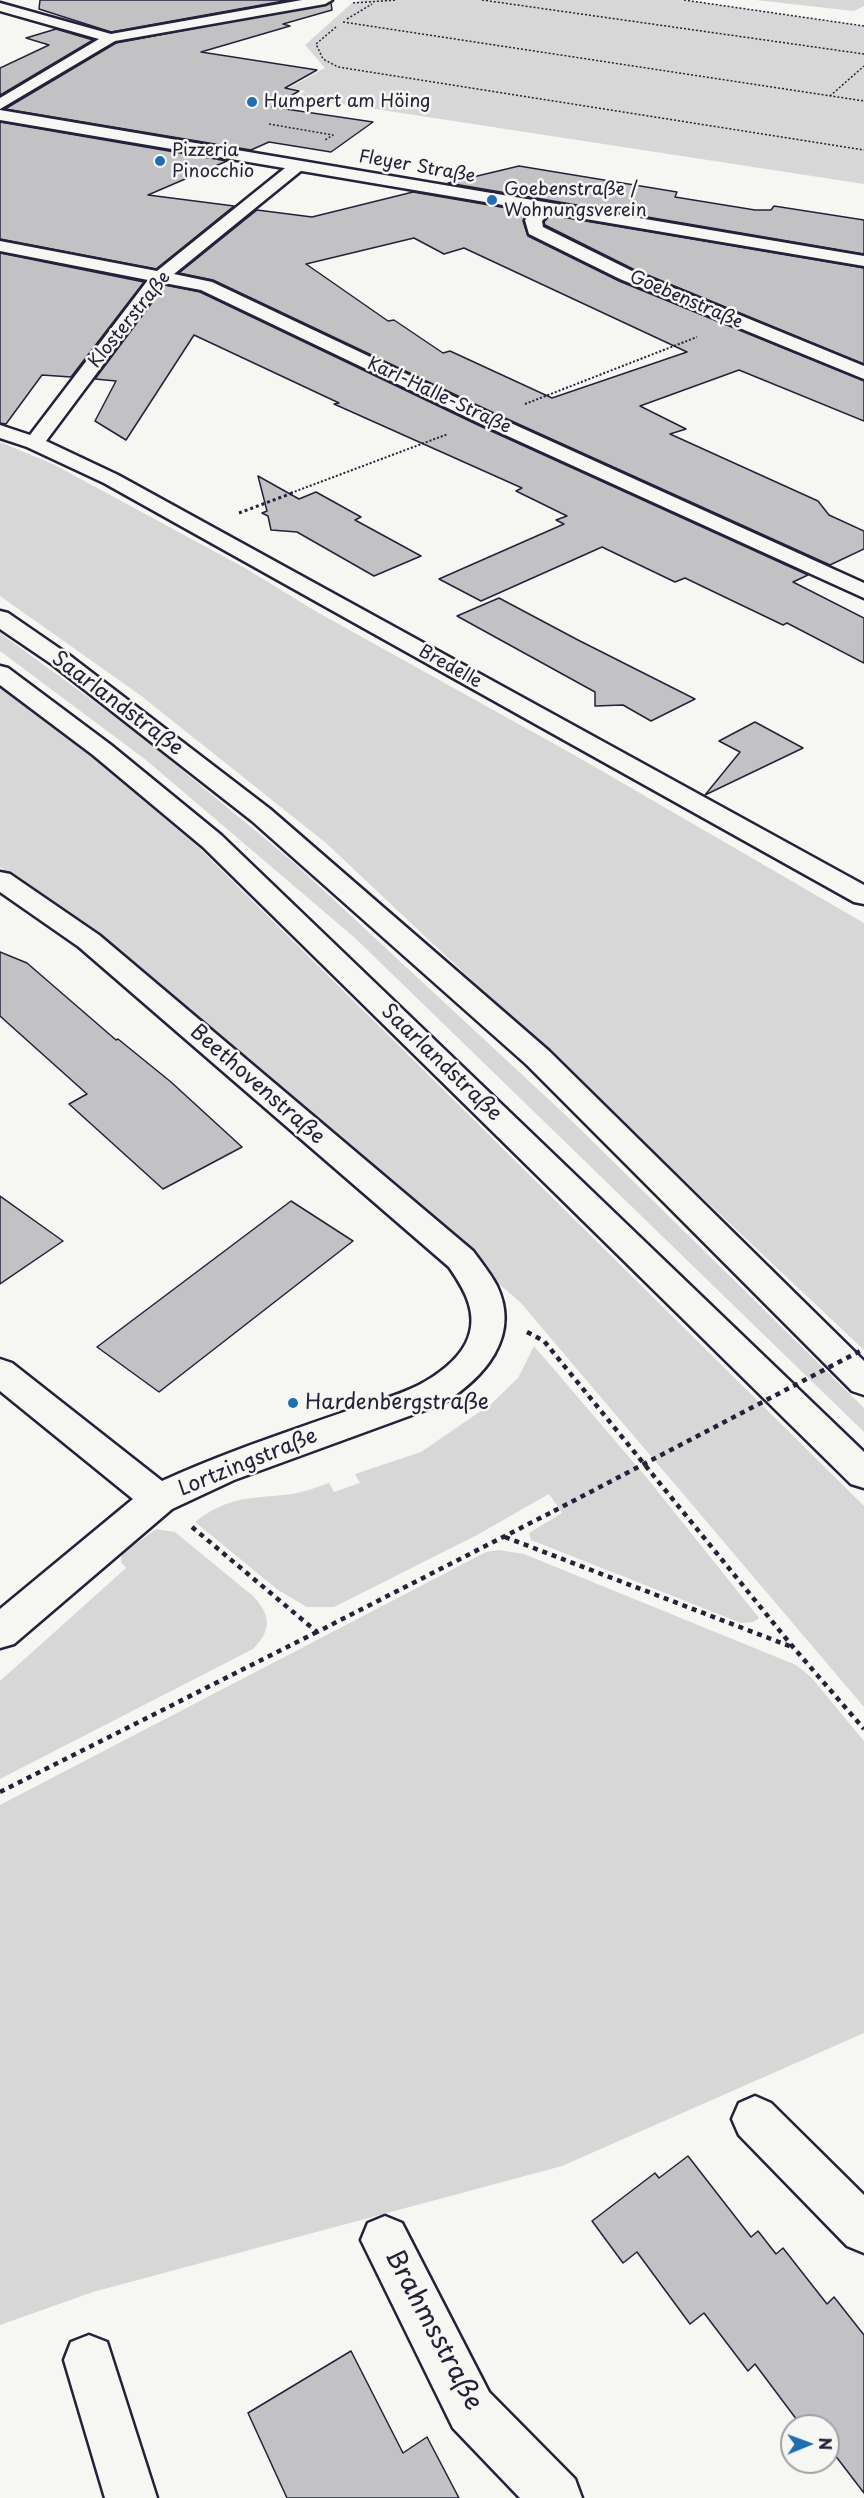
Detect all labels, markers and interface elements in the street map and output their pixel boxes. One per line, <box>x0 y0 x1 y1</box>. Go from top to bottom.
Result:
place label: Humpert am Höing <box>264 91 430 113</box>
marker: Humpert am Höing <box>245 95 259 109</box>
place label: Pizzeria Pinocchio <box>172 140 254 182</box>
street label: Fleyer Straße <box>357 146 477 188</box>
marker: Pizzeria Pinocchio <box>153 154 167 168</box>
place label: Goebenstraße / Wohnungsverein <box>504 179 647 222</box>
marker: Goebenstraße / Wohnungsverein <box>485 193 499 207</box>
street label: Goebenstraße <box>626 266 746 334</box>
street label: Klosterstraße <box>84 267 176 373</box>
street label: Karl-Halle-Straße <box>364 353 514 439</box>
street label: Bredelle <box>415 641 485 693</box>
street label: Saarlandstraße <box>46 646 188 762</box>
street label: Saarlandstraße <box>375 999 507 1127</box>
street label: Beethovenstraße <box>185 1020 329 1150</box>
place label: Hardenbergstraße <box>305 1390 489 1416</box>
marker: Hardenbergstraße <box>286 1396 300 1410</box>
street label: Lortzingstraße <box>175 1424 321 1502</box>
street label: Brahmsstraße <box>377 2244 489 2416</box>
north arrow <box>780 2414 840 2474</box>
text: N <box>814 2437 838 2450</box>

